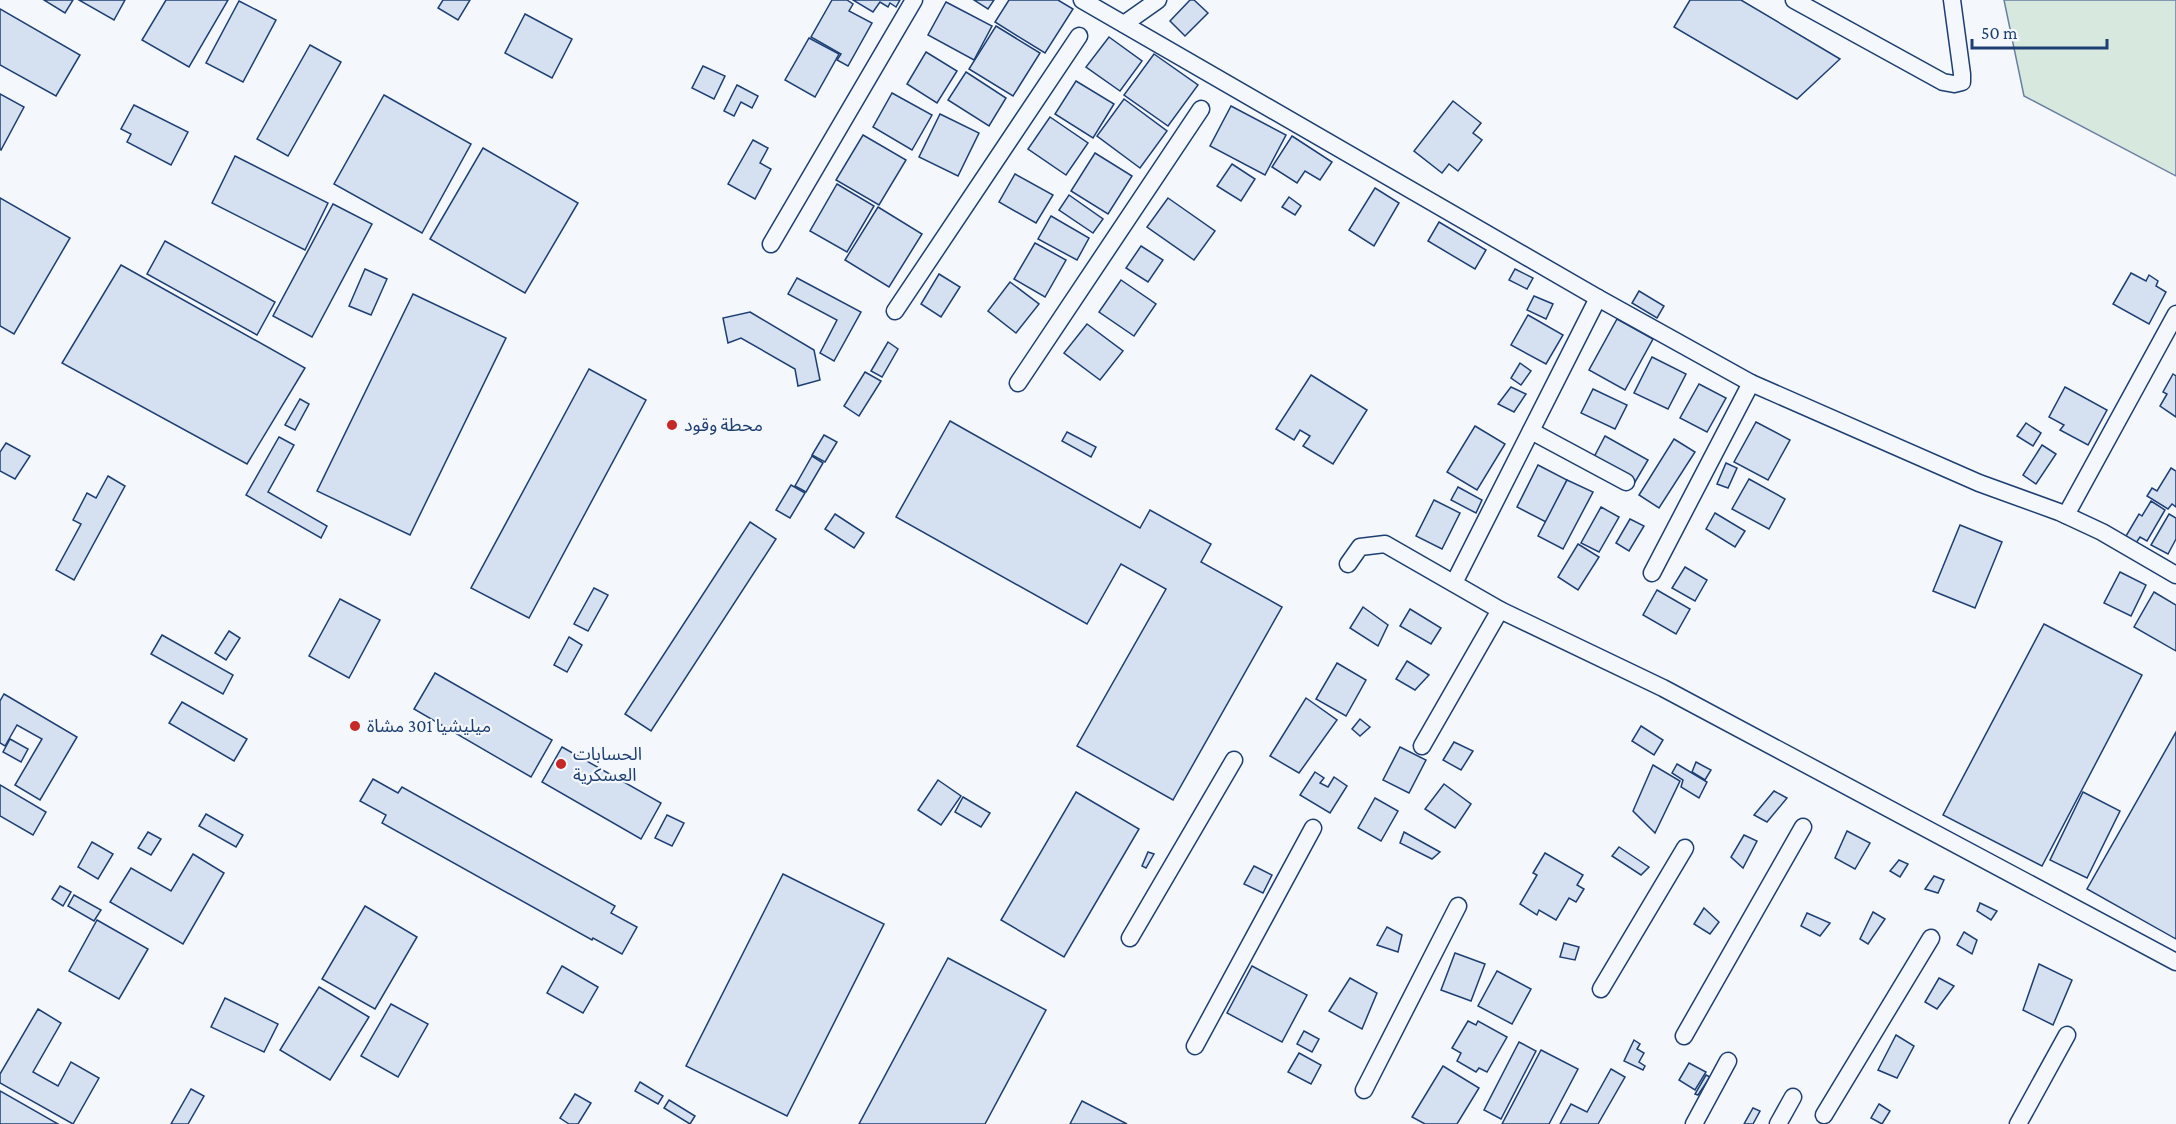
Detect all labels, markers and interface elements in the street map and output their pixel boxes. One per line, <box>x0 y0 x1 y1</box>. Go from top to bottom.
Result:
scale bar <box>1972 12 2107 50</box>
text: 50 m <box>1981 23 2018 43</box>
place label: محطة وقود <box>684 415 763 436</box>
marker: محطة وقود <box>665 418 679 432</box>
place label: ميليشيا 301 مشاة <box>367 716 491 736</box>
marker: ميليشيا 301 مشاة <box>348 719 362 733</box>
place label: الحسابات العسكرية <box>573 744 642 786</box>
marker: الحسابات العسكرية <box>554 757 568 771</box>

